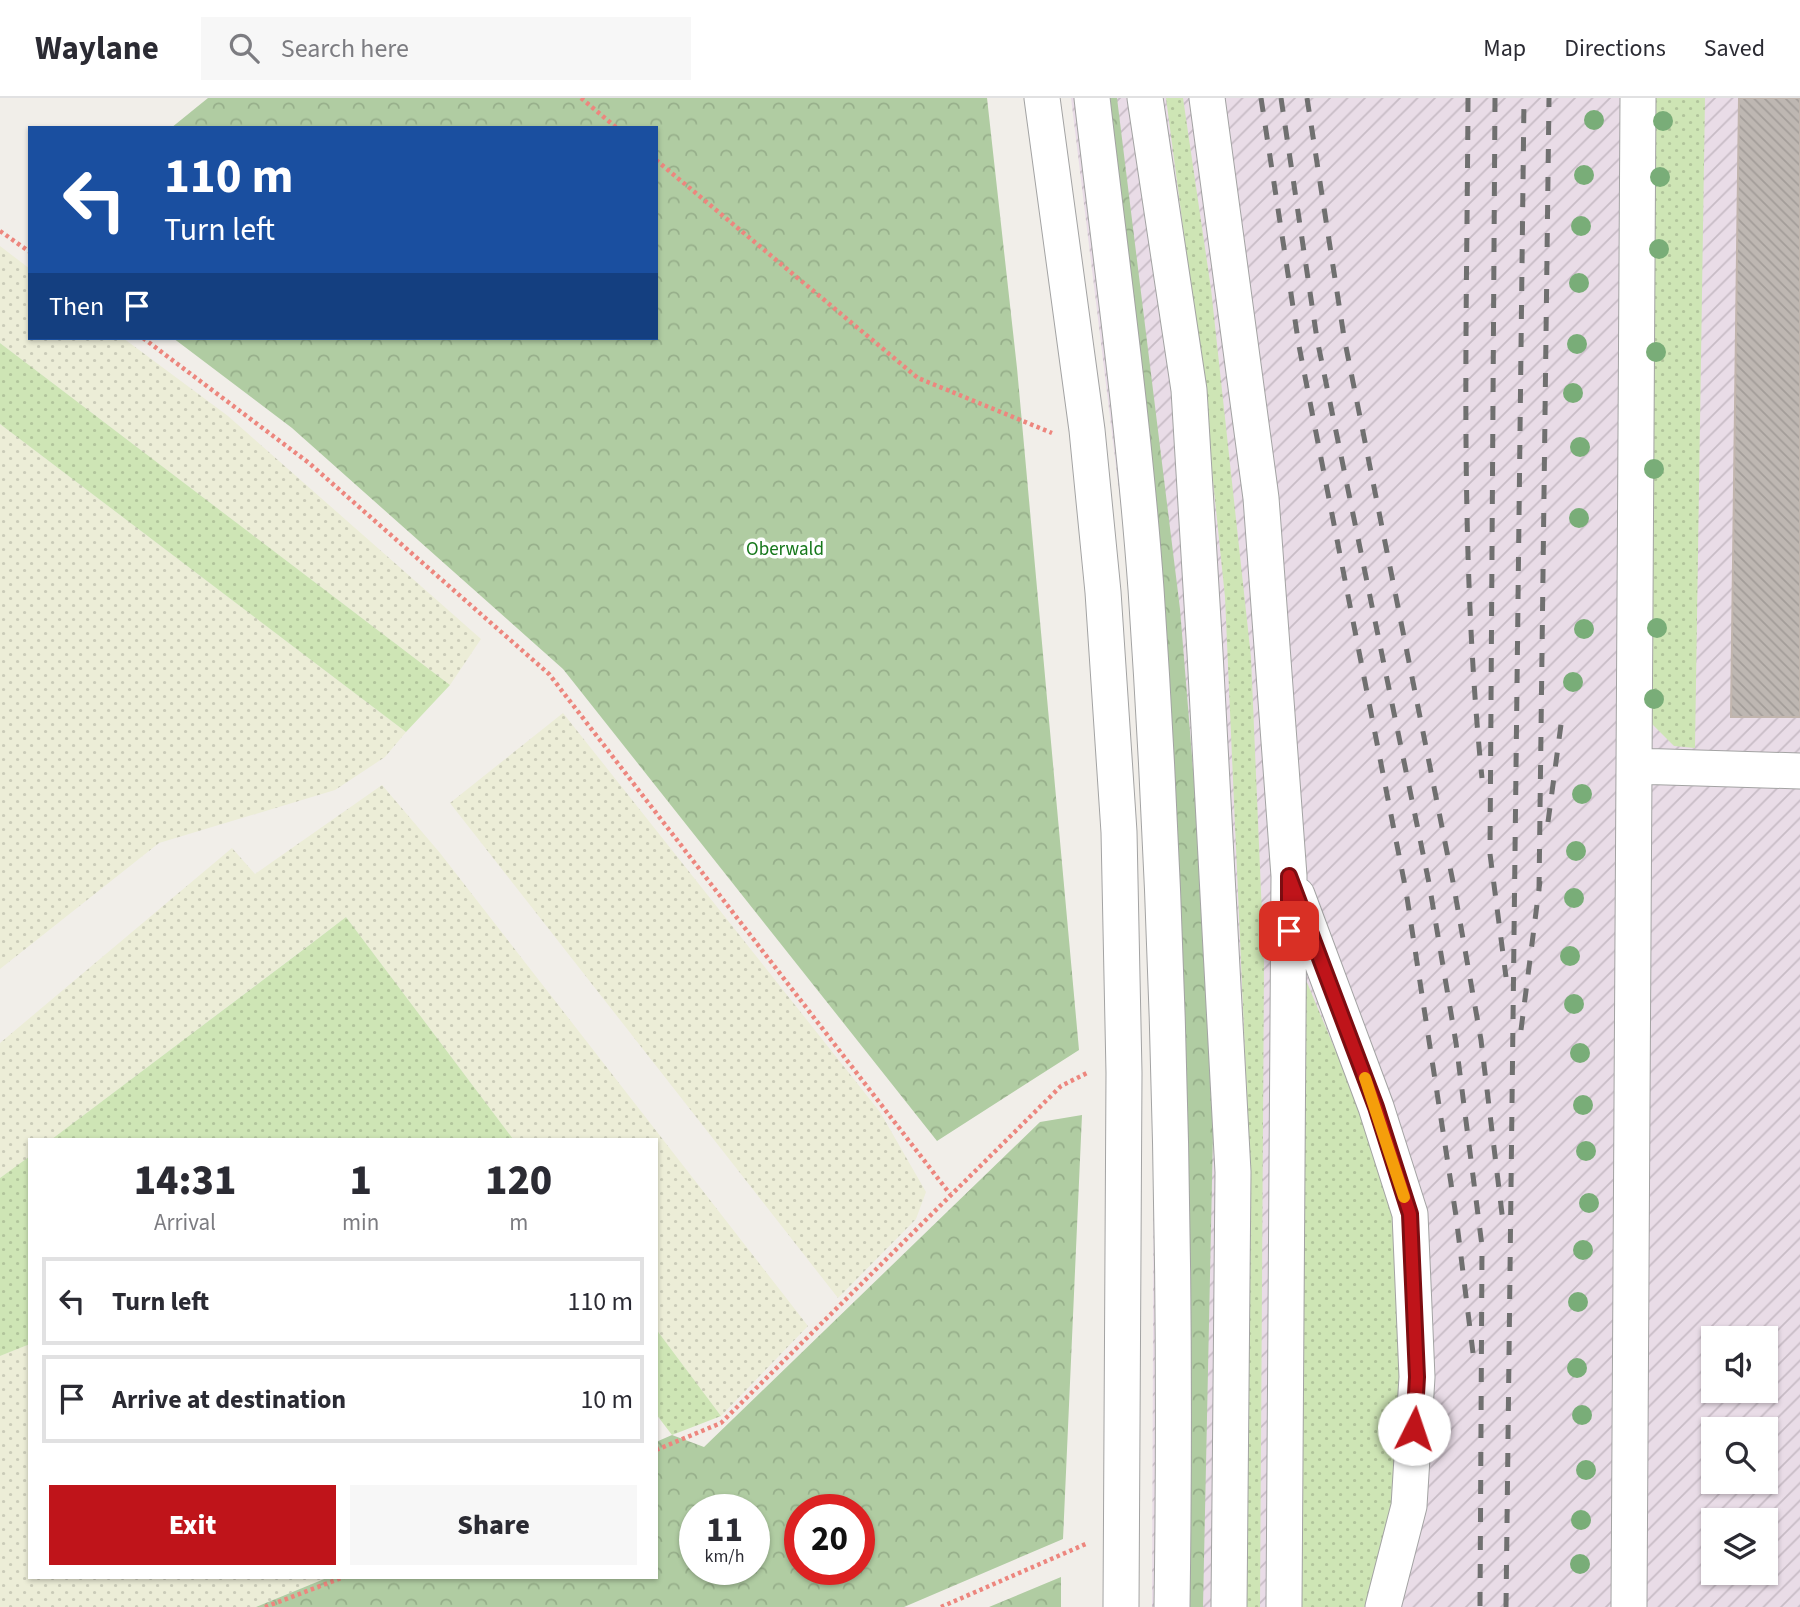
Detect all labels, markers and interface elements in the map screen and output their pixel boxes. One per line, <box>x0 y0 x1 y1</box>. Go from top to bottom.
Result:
search box <box>201 17 691 80</box>
text: Waylane <box>35 25 159 72</box>
icon: search <box>225 29 263 67</box>
text: Search here <box>281 30 409 67</box>
text: Map <box>1483 31 1526 66</box>
text: Directions <box>1564 31 1666 66</box>
text: Saved <box>1704 31 1765 66</box>
text: 110 m <box>164 142 293 212</box>
icon: left <box>49 154 140 245</box>
text: Turn left <box>164 207 275 253</box>
icon: arrive <box>118 287 156 325</box>
text: Then <box>49 288 104 325</box>
park label: Oberwald <box>746 536 824 563</box>
pin <box>1259 901 1319 961</box>
icon: arrive <box>1270 912 1308 950</box>
text: 14:31 <box>134 1151 236 1211</box>
text: 1 <box>349 1151 372 1211</box>
text: 120 <box>485 1151 552 1211</box>
text: Arrival <box>154 1206 216 1239</box>
text: min <box>342 1206 379 1239</box>
text: m <box>509 1206 528 1239</box>
icon: left <box>53 1282 91 1320</box>
text: Turn left <box>112 1283 209 1320</box>
text: 110 m <box>567 1283 633 1320</box>
map controls <box>1701 1326 1778 1585</box>
button: sound <box>1701 1326 1778 1403</box>
icon: arrive <box>53 1380 91 1418</box>
text: Arrive at destination <box>112 1381 346 1418</box>
text: 10 m <box>580 1381 633 1418</box>
position arrow <box>1377 1392 1451 1466</box>
button: search <box>1701 1417 1778 1494</box>
button: Exit <box>49 1485 336 1565</box>
button: Share <box>350 1485 637 1565</box>
speed limit sign: 20 <box>784 1494 875 1585</box>
text: 11 <box>706 1505 743 1555</box>
button: layers <box>1701 1508 1778 1585</box>
text: km/h <box>705 1544 744 1569</box>

